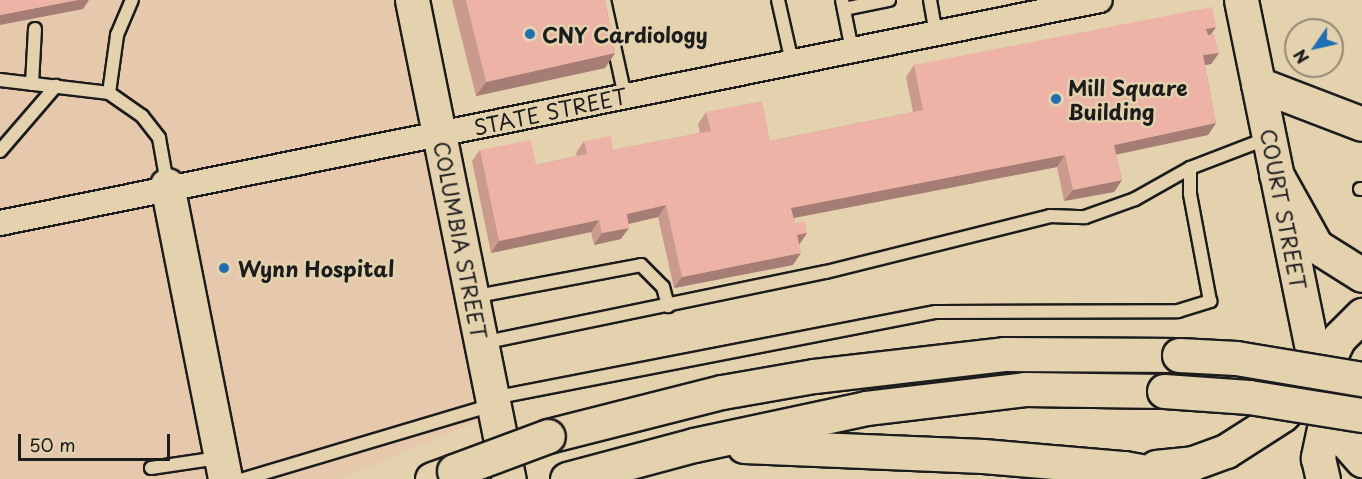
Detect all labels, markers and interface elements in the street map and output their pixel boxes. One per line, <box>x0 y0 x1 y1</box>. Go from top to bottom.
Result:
north arrow <box>1284 18 1344 78</box>
place label: CNY Cardiology <box>542 21 708 47</box>
marker: CNY Cardiology <box>523 27 537 41</box>
text: N <box>1287 45 1314 69</box>
place label: Mill Square Building <box>1068 74 1189 124</box>
street label: STATE STREET <box>471 82 629 140</box>
marker: Mill Square Building <box>1049 92 1063 106</box>
street label: COURT STREET <box>1256 125 1312 293</box>
street label: COLUMBIA STREET <box>429 138 493 342</box>
place label: Wynn Hospital <box>238 255 395 281</box>
marker: Wynn Hospital <box>215 259 233 277</box>
scale bar <box>21 422 172 460</box>
text: 50 m <box>29 431 76 458</box>

